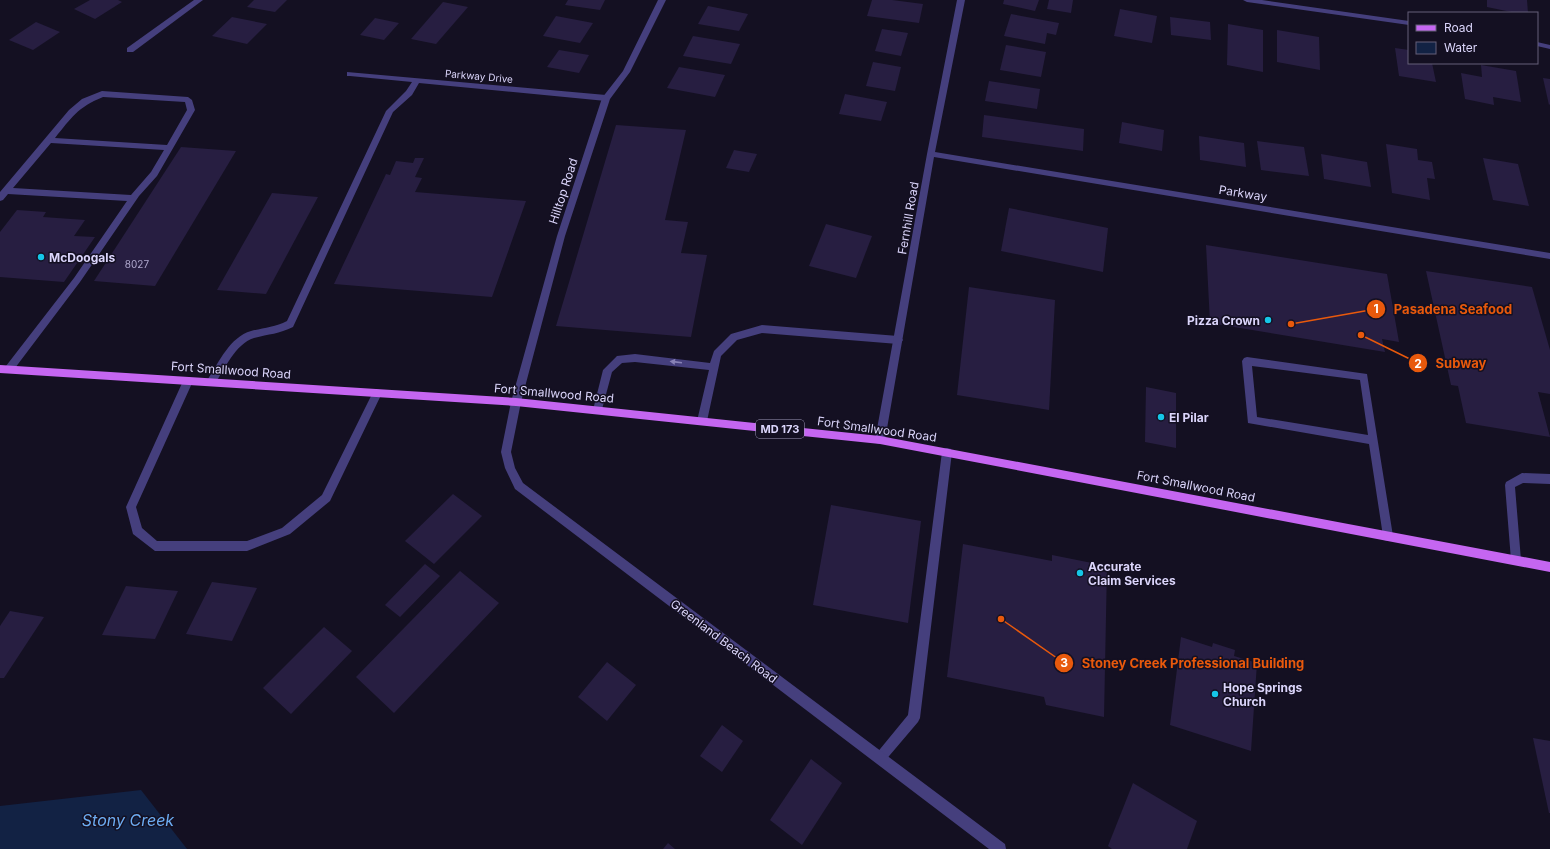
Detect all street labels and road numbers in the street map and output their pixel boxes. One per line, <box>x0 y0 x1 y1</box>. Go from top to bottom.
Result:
street label: Parkway Drive <box>444 67 514 85</box>
street label: Hilltop Road <box>545 156 581 226</box>
street label: Fernhill Road <box>894 180 922 256</box>
street label: Parkway <box>1218 182 1269 204</box>
street label: Fort Smallwood Road <box>171 358 291 382</box>
street label: Fort Smallwood Road <box>493 380 615 406</box>
street label: Fort Smallwood Road <box>816 413 938 445</box>
road number: MD 173 <box>756 420 804 438</box>
street label: Fort Smallwood Road <box>1136 467 1256 505</box>
street label: Greenland Beach Road <box>668 596 780 686</box>

